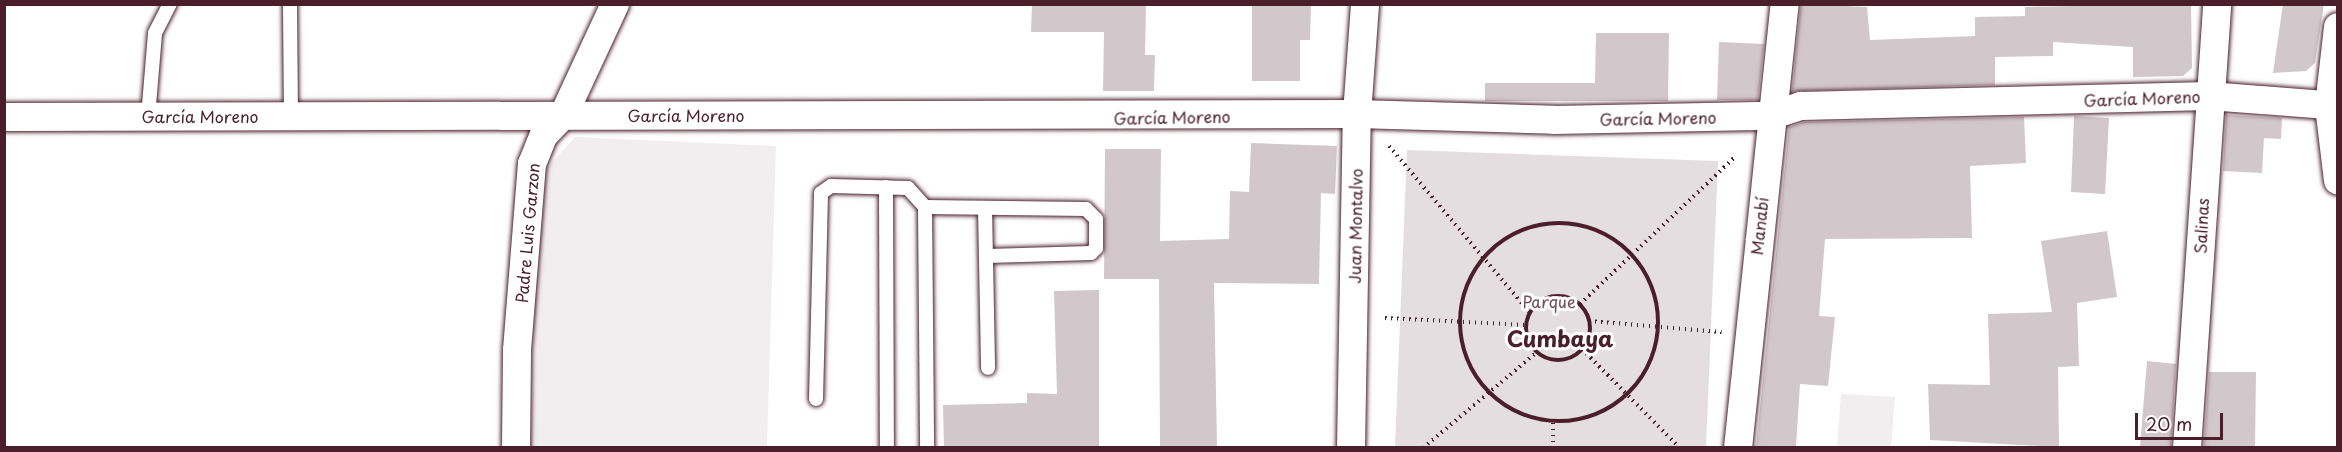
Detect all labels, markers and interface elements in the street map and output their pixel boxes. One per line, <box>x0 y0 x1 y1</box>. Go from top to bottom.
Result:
street label: García Moreno <box>2083 86 2201 110</box>
street label: García Moreno <box>627 105 745 125</box>
street label: García Moreno <box>141 106 259 126</box>
street label: García Moreno <box>1113 106 1231 128</box>
street label: García Moreno <box>1599 107 1717 129</box>
street label: Padre Luis Garzon <box>511 162 543 304</box>
street label: Juan Montalvo <box>1344 168 1366 284</box>
street label: Manabí <box>1746 196 1772 256</box>
street label: Salinas <box>2190 198 2212 254</box>
park label: Parque <box>1522 291 1576 311</box>
district label: Cumbaya <box>1507 325 1613 351</box>
scale bar <box>2138 401 2226 439</box>
text: 20 m <box>2146 410 2192 437</box>

